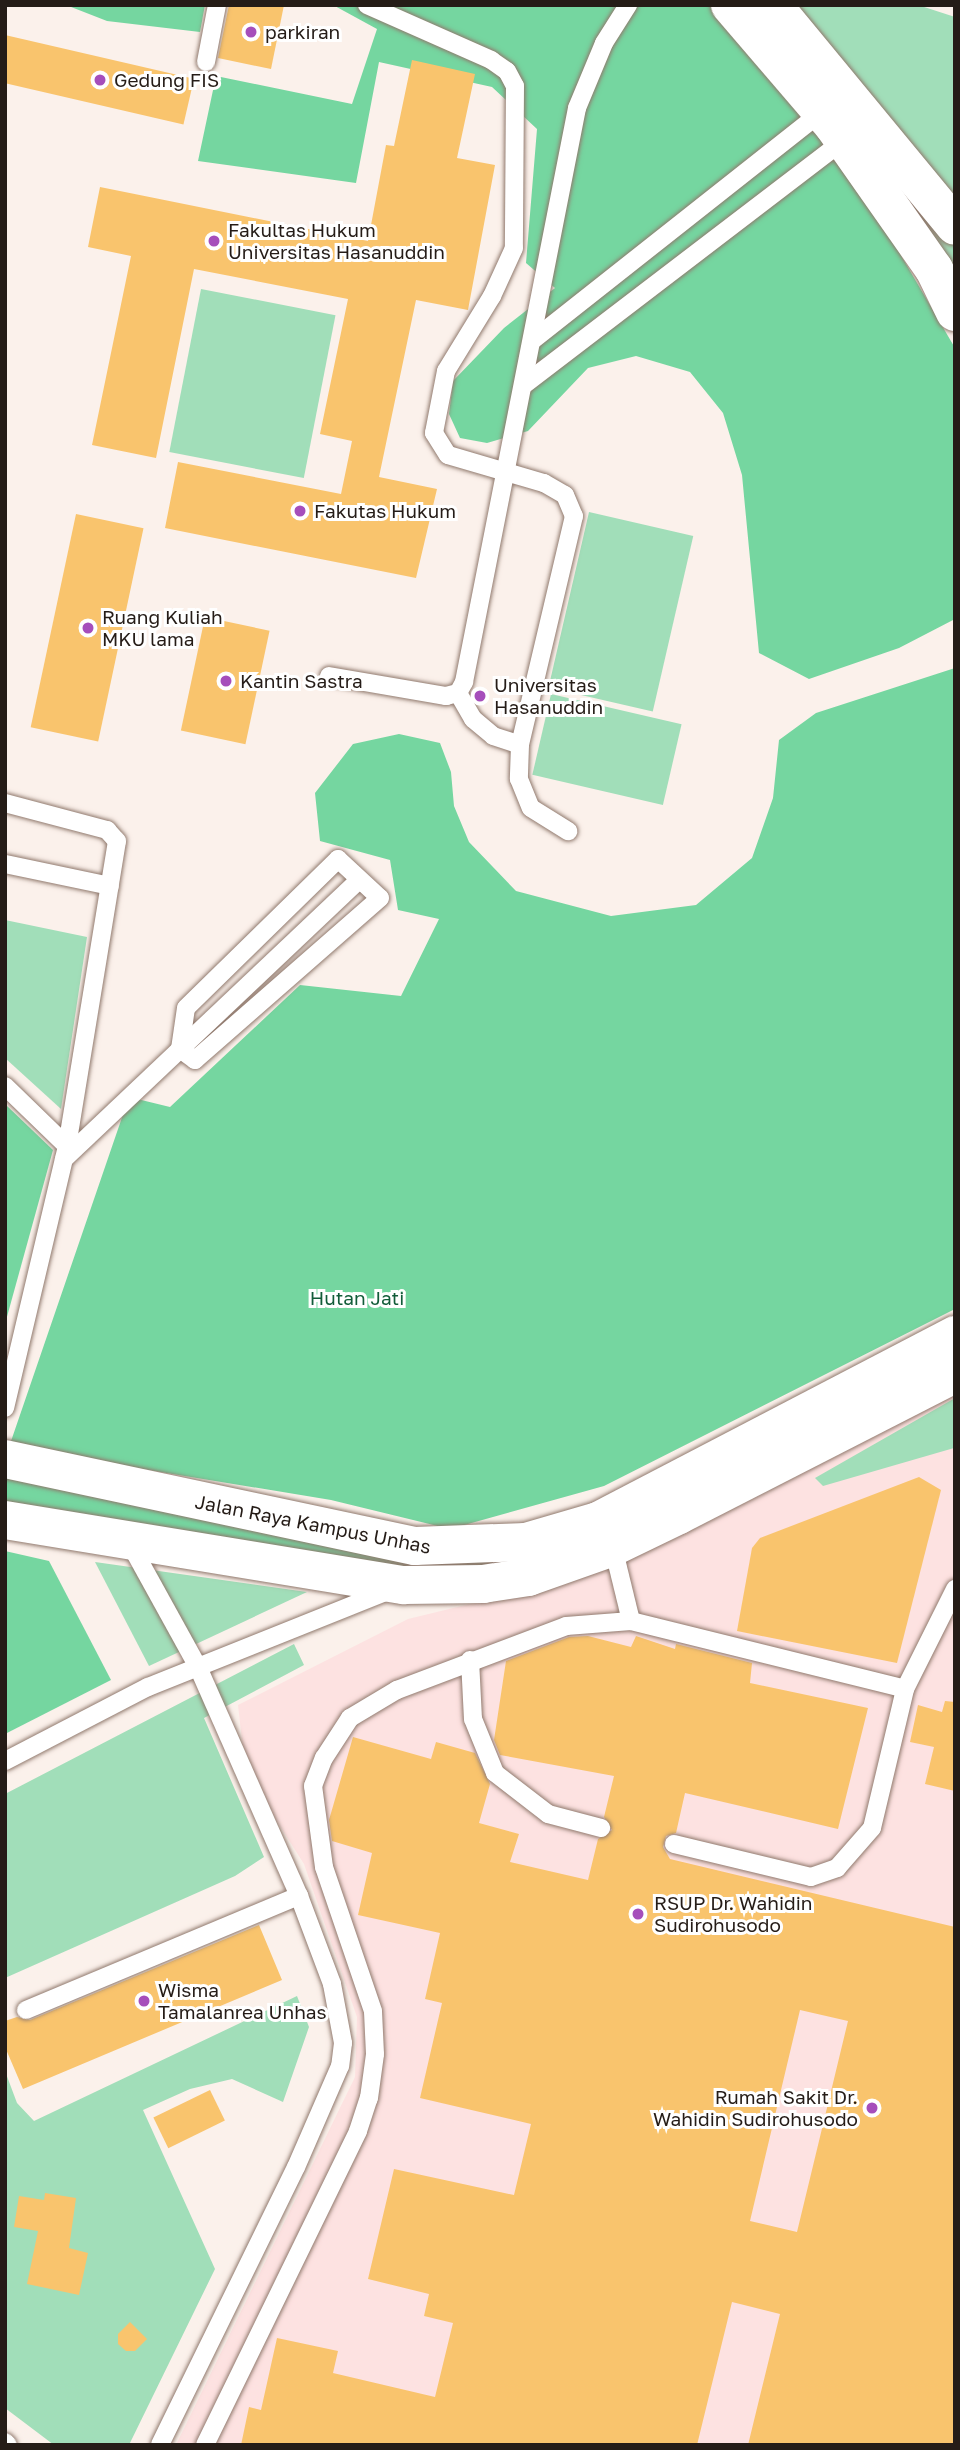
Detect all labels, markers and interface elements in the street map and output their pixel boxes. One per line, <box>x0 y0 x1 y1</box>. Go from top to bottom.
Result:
place label: parkiran <box>265 21 340 43</box>
marker: parkiran <box>243 24 259 40</box>
place label: Gedung FIS <box>114 69 219 91</box>
marker: Gedung FIS <box>92 72 108 88</box>
place label: Fakultas Hukum Universitas Hasanuddin <box>228 219 445 263</box>
marker: Fakultas Hukum Universitas Hasanuddin <box>206 233 222 249</box>
place label: Fakutas Hukum <box>314 500 456 522</box>
marker: Fakutas Hukum <box>292 503 308 519</box>
place label: Ruang Kuliah MKU lama <box>102 606 223 650</box>
marker: Ruang Kuliah MKU lama <box>80 620 96 636</box>
place label: Kantin Sastra <box>240 670 363 692</box>
marker: Kantin Sastra <box>218 673 234 689</box>
place label: Universitas Hasanuddin <box>494 674 603 718</box>
marker: Universitas Hasanuddin <box>472 688 488 704</box>
park label: Hutan Jati <box>310 1287 404 1309</box>
street label: Jalan Raya Kampus Unhas <box>193 1490 433 1558</box>
place label: RSUP Dr. Wahidin Sudirohusodo <box>654 1892 812 1936</box>
marker: RSUP Dr. Wahidin Sudirohusodo <box>628 1904 648 1924</box>
place label: Wisma Tamalanrea Unhas <box>158 1979 327 2023</box>
marker: Wisma Tamalanrea Unhas <box>136 1993 152 2009</box>
place label: Rumah Sakit Dr. Wahidin Sudirohusodo <box>653 2086 858 2130</box>
marker: Rumah Sakit Dr. Wahidin Sudirohusodo <box>864 2100 880 2116</box>

